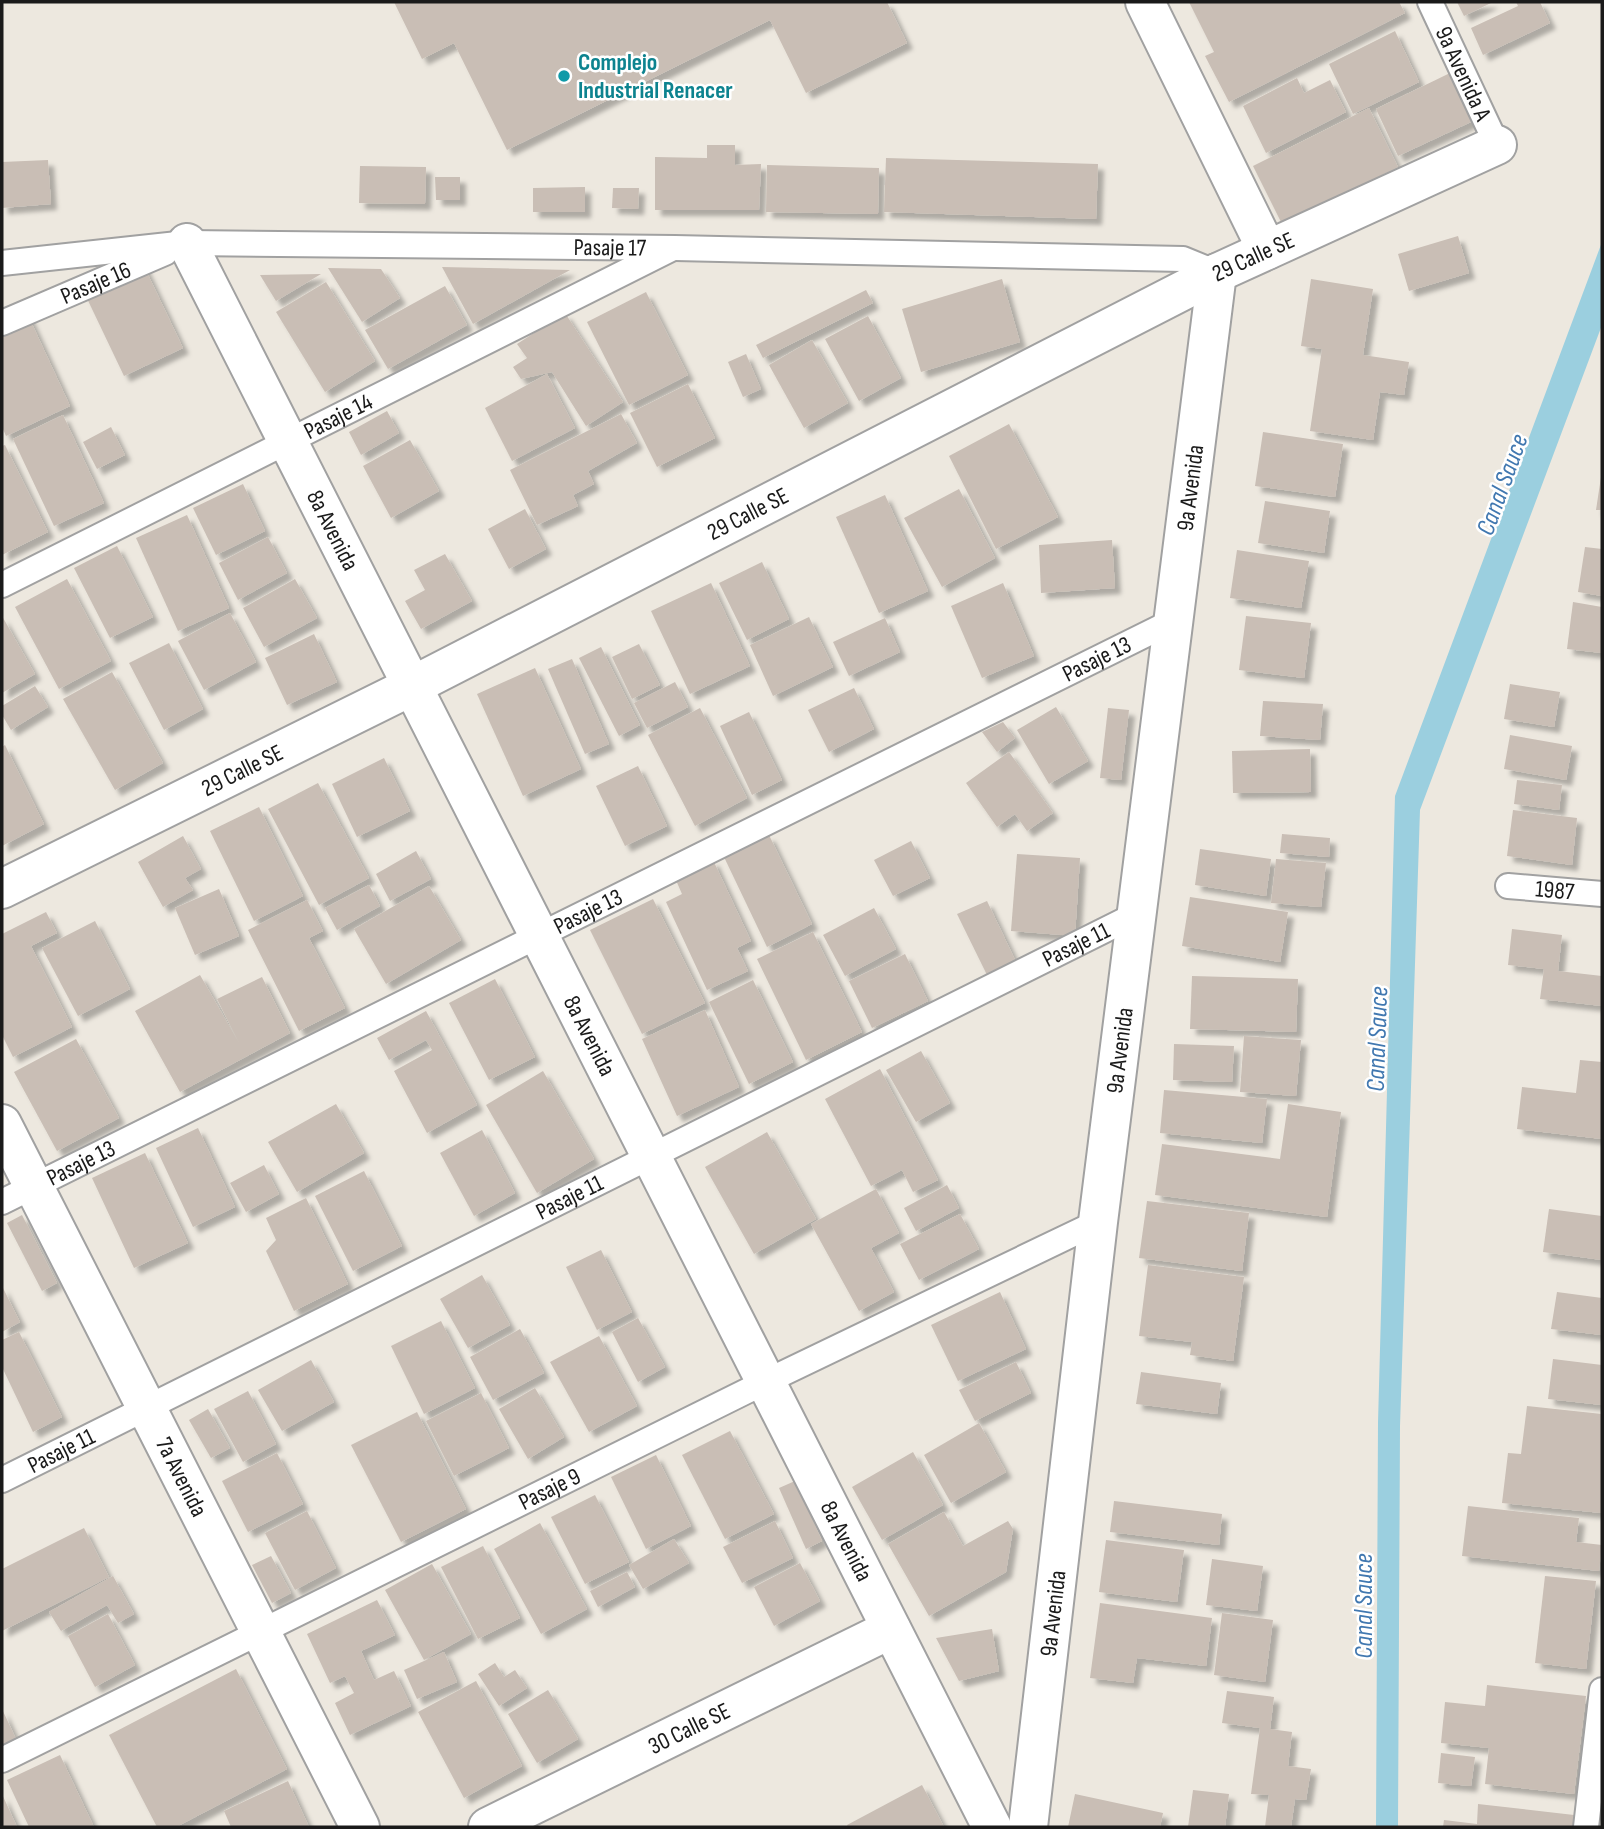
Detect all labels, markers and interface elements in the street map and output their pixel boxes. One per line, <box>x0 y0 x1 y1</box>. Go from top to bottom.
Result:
street label: 9a Avenida A <box>1429 22 1498 126</box>
place label: Complejo Industrial Renacer <box>578 48 733 105</box>
marker: Complejo Industrial Renacer <box>556 68 572 84</box>
street label: 29 Calle SE <box>1207 225 1299 288</box>
street label: Pasaje 17 <box>573 232 647 262</box>
street label: Pasaje 16 <box>56 255 135 311</box>
street label: Pasaje 14 <box>299 387 377 446</box>
water label: Canal Sauce <box>1470 430 1536 540</box>
street label: 9a Avenida <box>1170 443 1210 532</box>
street label: 29 Calle SE <box>702 481 793 547</box>
street label: 8a Avenida <box>300 485 365 575</box>
street label: Pasaje 13 <box>1057 630 1136 688</box>
street label: 29 Calle SE <box>197 738 288 802</box>
street label: 1987 <box>1534 874 1576 906</box>
street label: Pasaje 13 <box>549 882 627 941</box>
street label: Pasaje 11 <box>1037 915 1115 973</box>
water label: Canal Sauce <box>1361 986 1395 1092</box>
street label: 8a Avenida <box>557 990 622 1081</box>
street label: 9a Avenida <box>1100 1006 1139 1095</box>
street label: Pasaje 13 <box>42 1134 120 1192</box>
street label: Pasaje 11 <box>531 1168 608 1226</box>
street label: Pasaje 11 <box>23 1421 100 1479</box>
street label: 7a Avenida <box>149 1432 214 1521</box>
street label: Pasaje 9 <box>514 1461 585 1516</box>
street label: 8a Avenida <box>814 1496 879 1586</box>
water label: Canal Sauce <box>1349 1553 1380 1659</box>
street label: 9a Avenida <box>1033 1569 1072 1658</box>
street label: 30 Calle SE <box>643 1696 735 1761</box>

